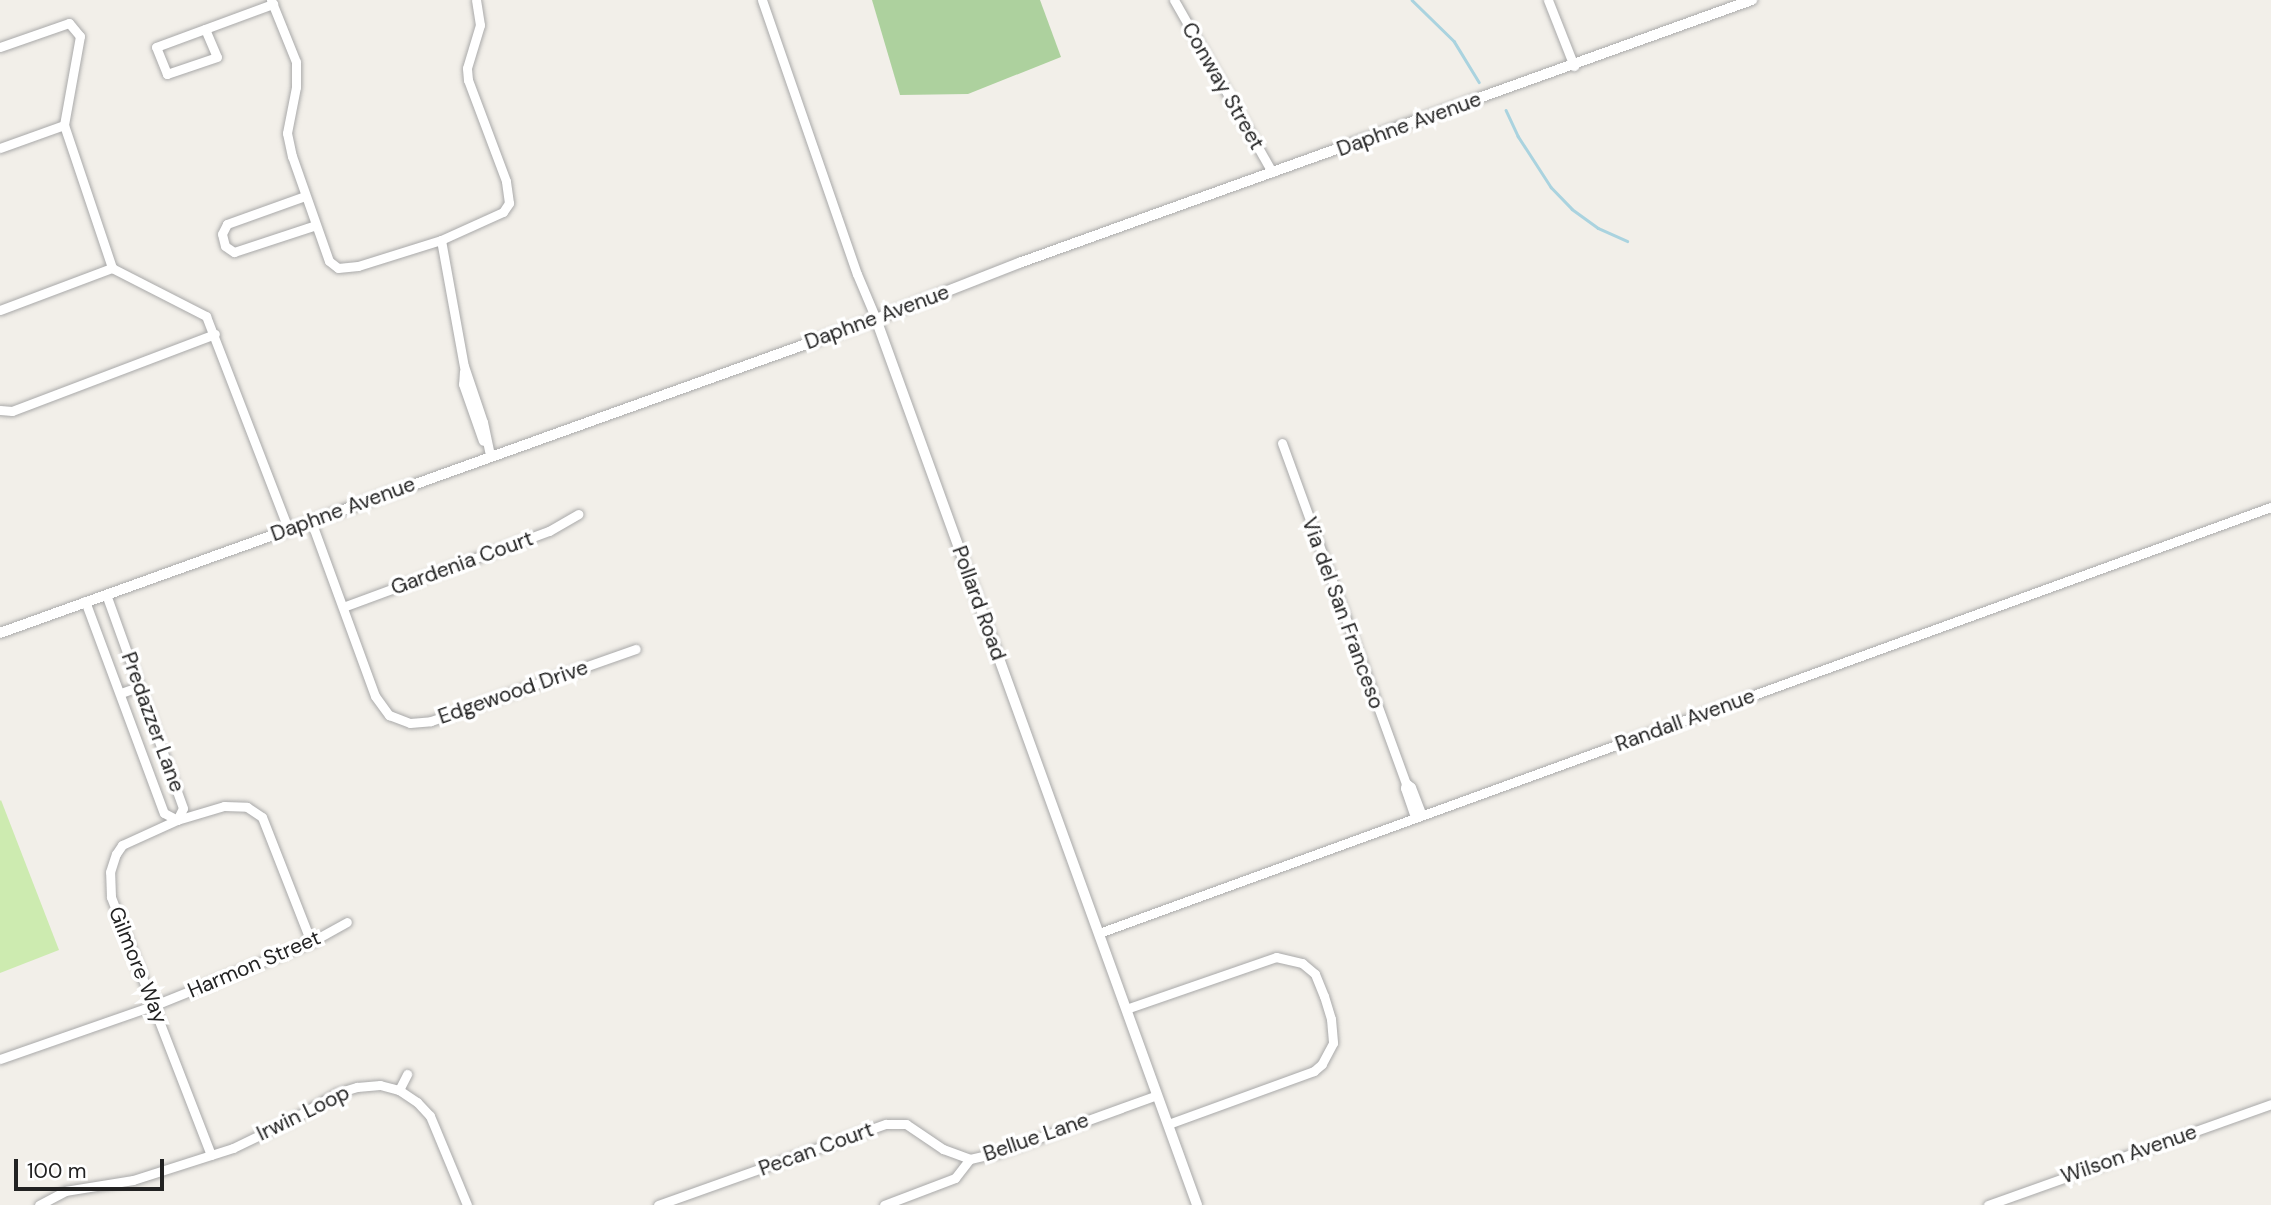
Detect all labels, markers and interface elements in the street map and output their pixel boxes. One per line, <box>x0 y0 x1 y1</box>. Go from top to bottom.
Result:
street label: Conway Street <box>1176 18 1270 154</box>
street label: Daphne Avenue <box>1333 86 1485 162</box>
street label: Daphne Avenue <box>801 279 953 355</box>
street label: Daphne Avenue <box>267 471 419 547</box>
street label: Via del San Franceso <box>1297 514 1389 712</box>
street label: Gardenia Court <box>387 526 537 600</box>
street label: Pollard Road <box>947 542 1011 664</box>
street label: Predazzer Lane <box>116 649 190 795</box>
street label: Edgewood Drive <box>435 655 591 729</box>
street label: Randall Avenue <box>1612 683 1758 757</box>
street label: Gilmore Way <box>103 903 173 1027</box>
street label: Harmon Street <box>184 925 324 1003</box>
street label: Irwin Loop <box>253 1080 353 1146</box>
street label: Bellue Lane <box>980 1107 1092 1167</box>
street label: Pecan Court <box>755 1117 877 1181</box>
street label: Wilson Avenue <box>2058 1119 2200 1189</box>
scale bar <box>18 1146 168 1190</box>
text: 100 m <box>27 1157 87 1185</box>

